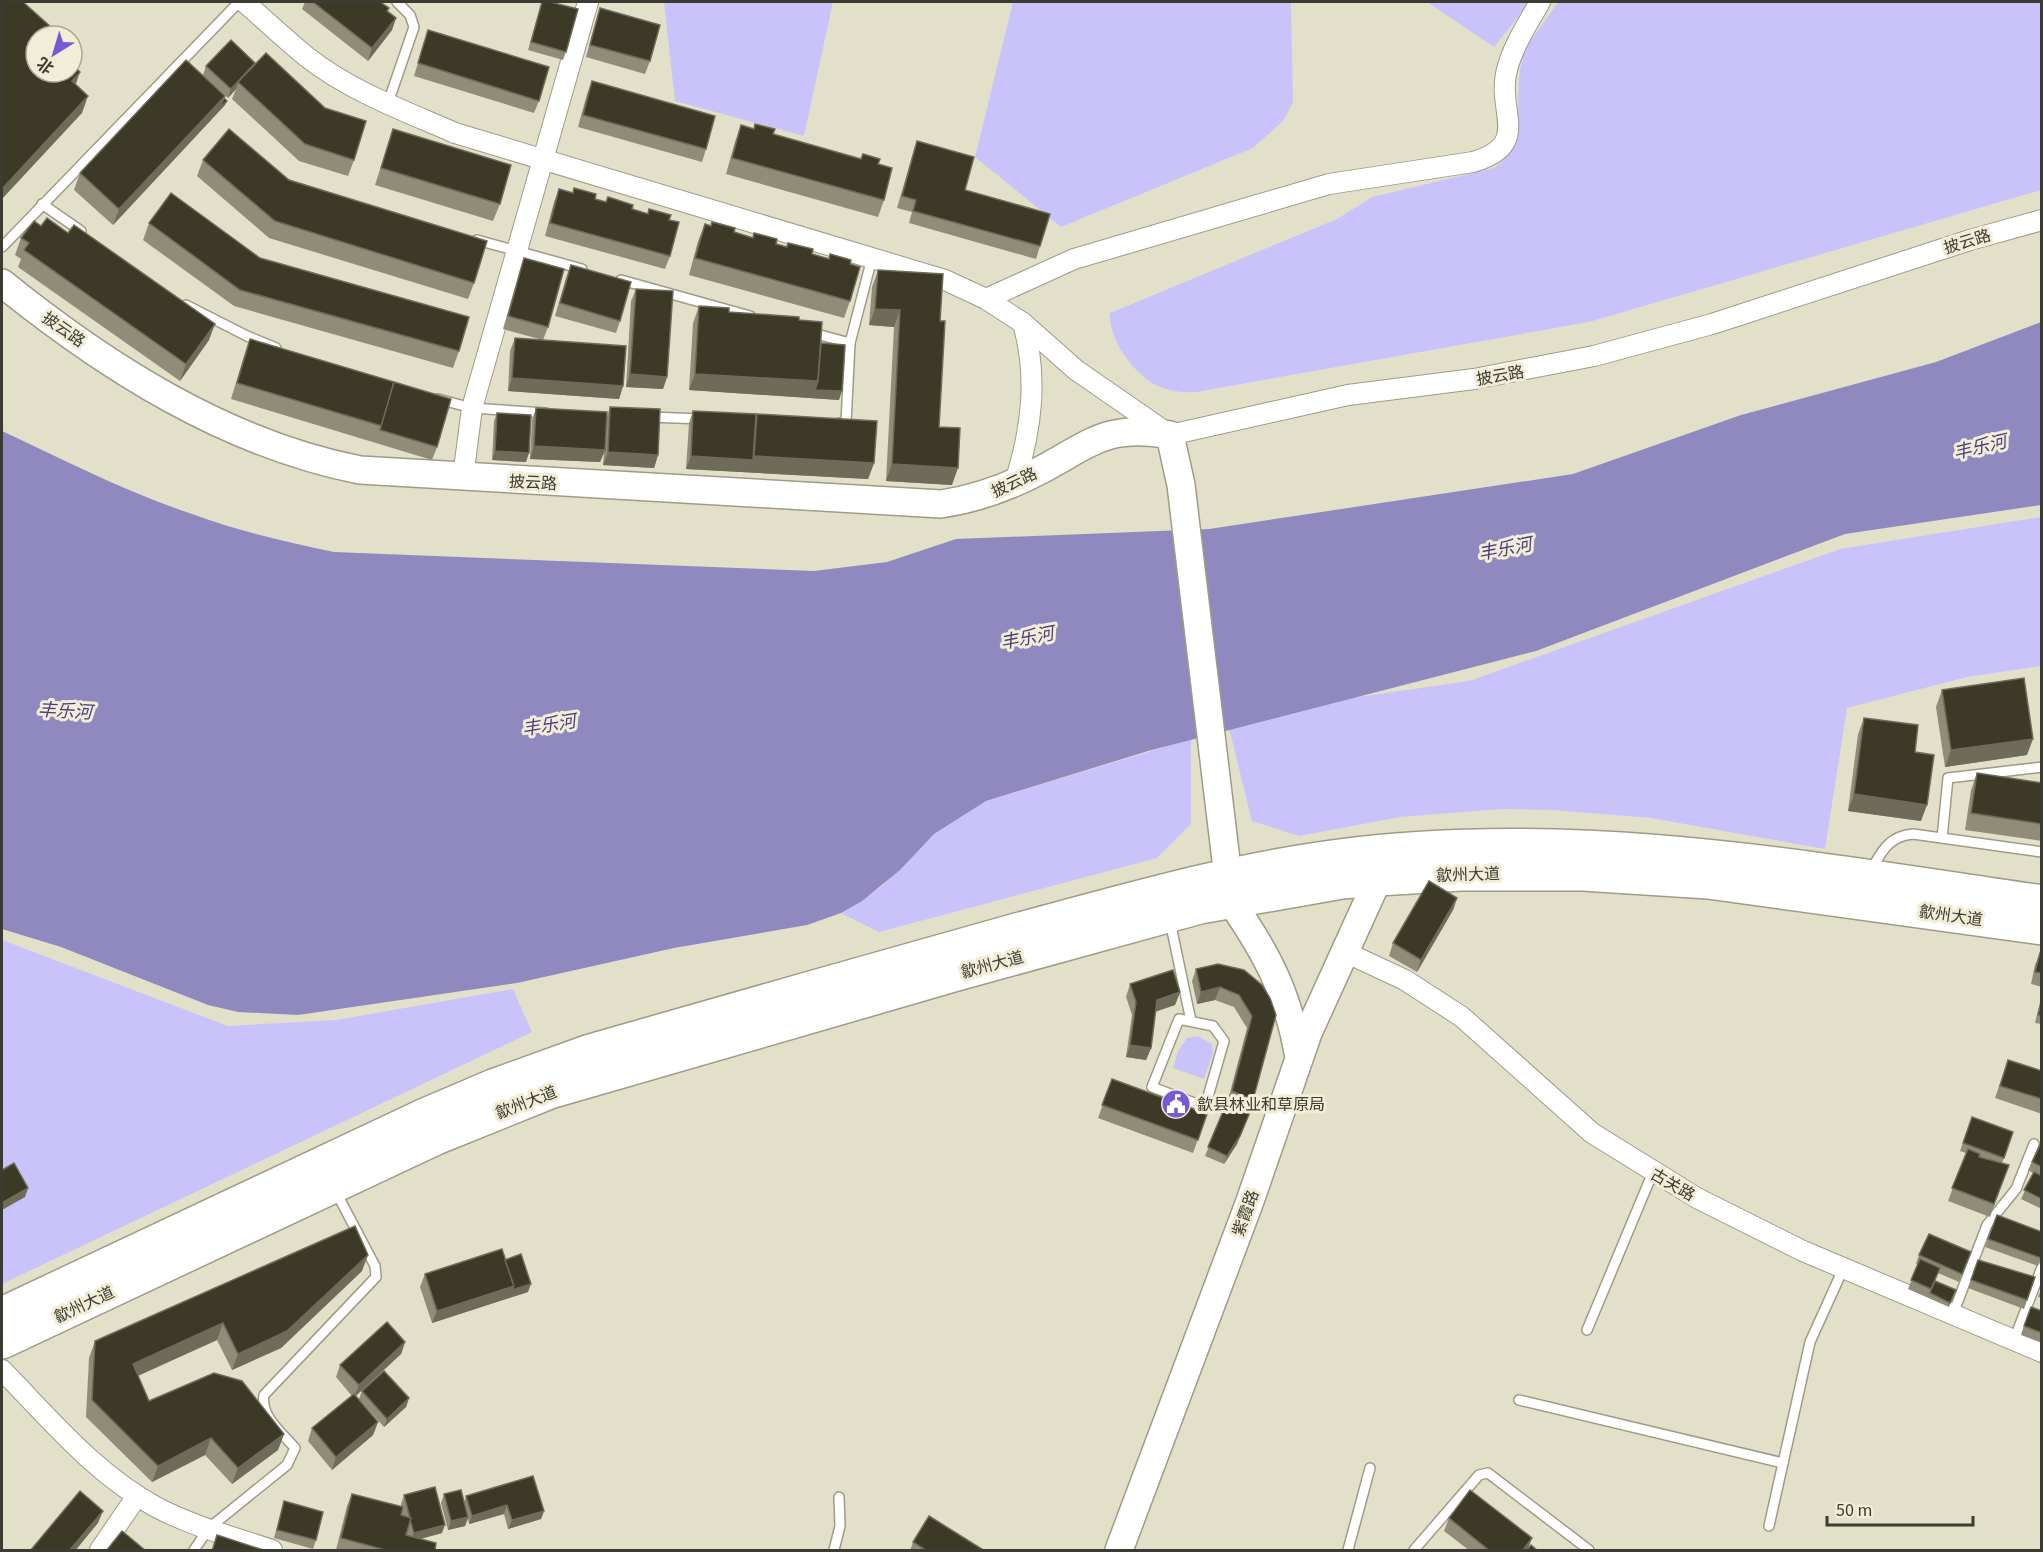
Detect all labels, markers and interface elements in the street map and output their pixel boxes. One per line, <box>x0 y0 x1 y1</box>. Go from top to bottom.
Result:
north arrow <box>24 24 84 84</box>
text: 北 <box>33 52 59 79</box>
street label: 披云路 <box>1941 224 1993 259</box>
street label: 披云路 <box>37 307 89 353</box>
street label: 披云路 <box>1475 361 1526 391</box>
water label: 丰乐河 <box>1951 429 2012 466</box>
street label: 披云路 <box>988 463 1041 503</box>
street label: 披云路 <box>508 471 557 495</box>
water label: 丰乐河 <box>1476 531 1537 567</box>
water label: 丰乐河 <box>998 620 1059 656</box>
water label: 丰乐河 <box>37 698 96 726</box>
water label: 丰乐河 <box>520 708 581 742</box>
street label: 歙州大道 <box>1436 863 1500 887</box>
street label: 歙州大道 <box>1918 901 1984 931</box>
street label: 歙州大道 <box>958 946 1026 984</box>
street label: 歙州大道 <box>493 1081 560 1125</box>
public building icon: 歙县林业和草原局 <box>1160 1088 1192 1120</box>
place label: 歙县林业和草原局 <box>1197 1094 1325 1116</box>
street label: 古关路 <box>1646 1163 1699 1206</box>
street label: 紫霞路 <box>1227 1187 1264 1240</box>
street label: 歙州大道 <box>51 1281 118 1328</box>
scale bar <box>1827 1489 1972 1527</box>
text: 50 m <box>1836 1498 1872 1523</box>

